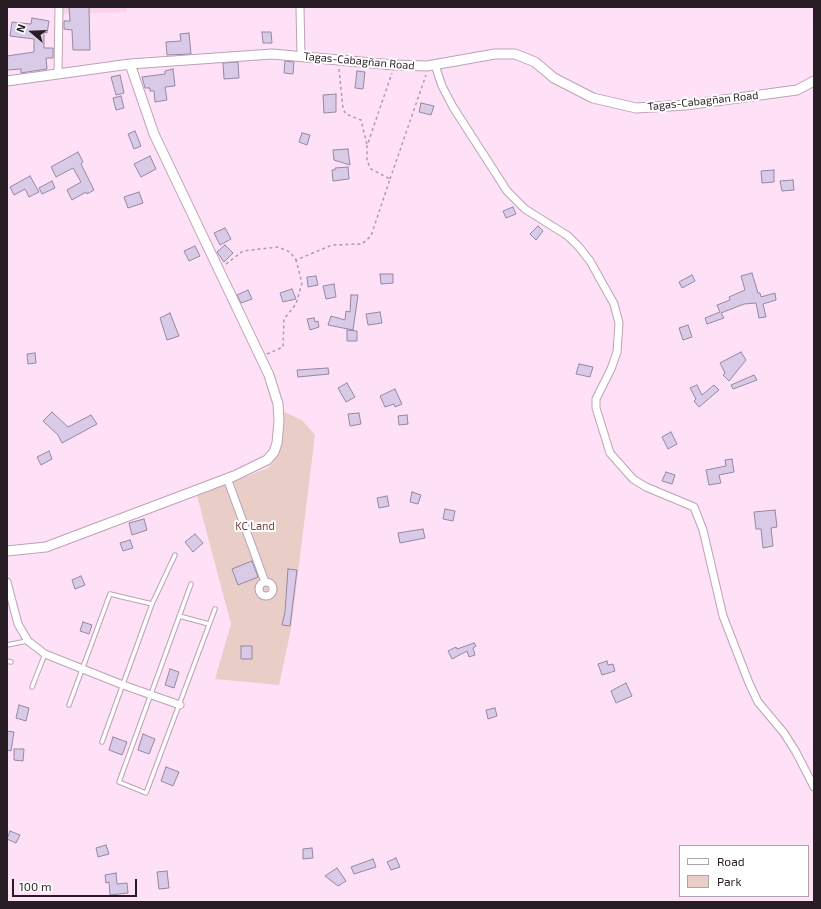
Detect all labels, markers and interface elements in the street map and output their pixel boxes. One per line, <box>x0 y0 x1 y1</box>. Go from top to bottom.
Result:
north arrow <box>12 12 52 52</box>
text: N <box>13 22 28 34</box>
street label: Tagas-Cabagñan Road <box>303 50 415 72</box>
street label: Tagas-Cabagñan Road <box>647 89 759 113</box>
park label: KC Land <box>235 519 275 533</box>
legend <box>679 845 809 897</box>
text: Road <box>717 854 745 868</box>
scale bar <box>14 871 139 897</box>
text: Park <box>717 874 742 888</box>
text: 100 m <box>19 879 51 893</box>

